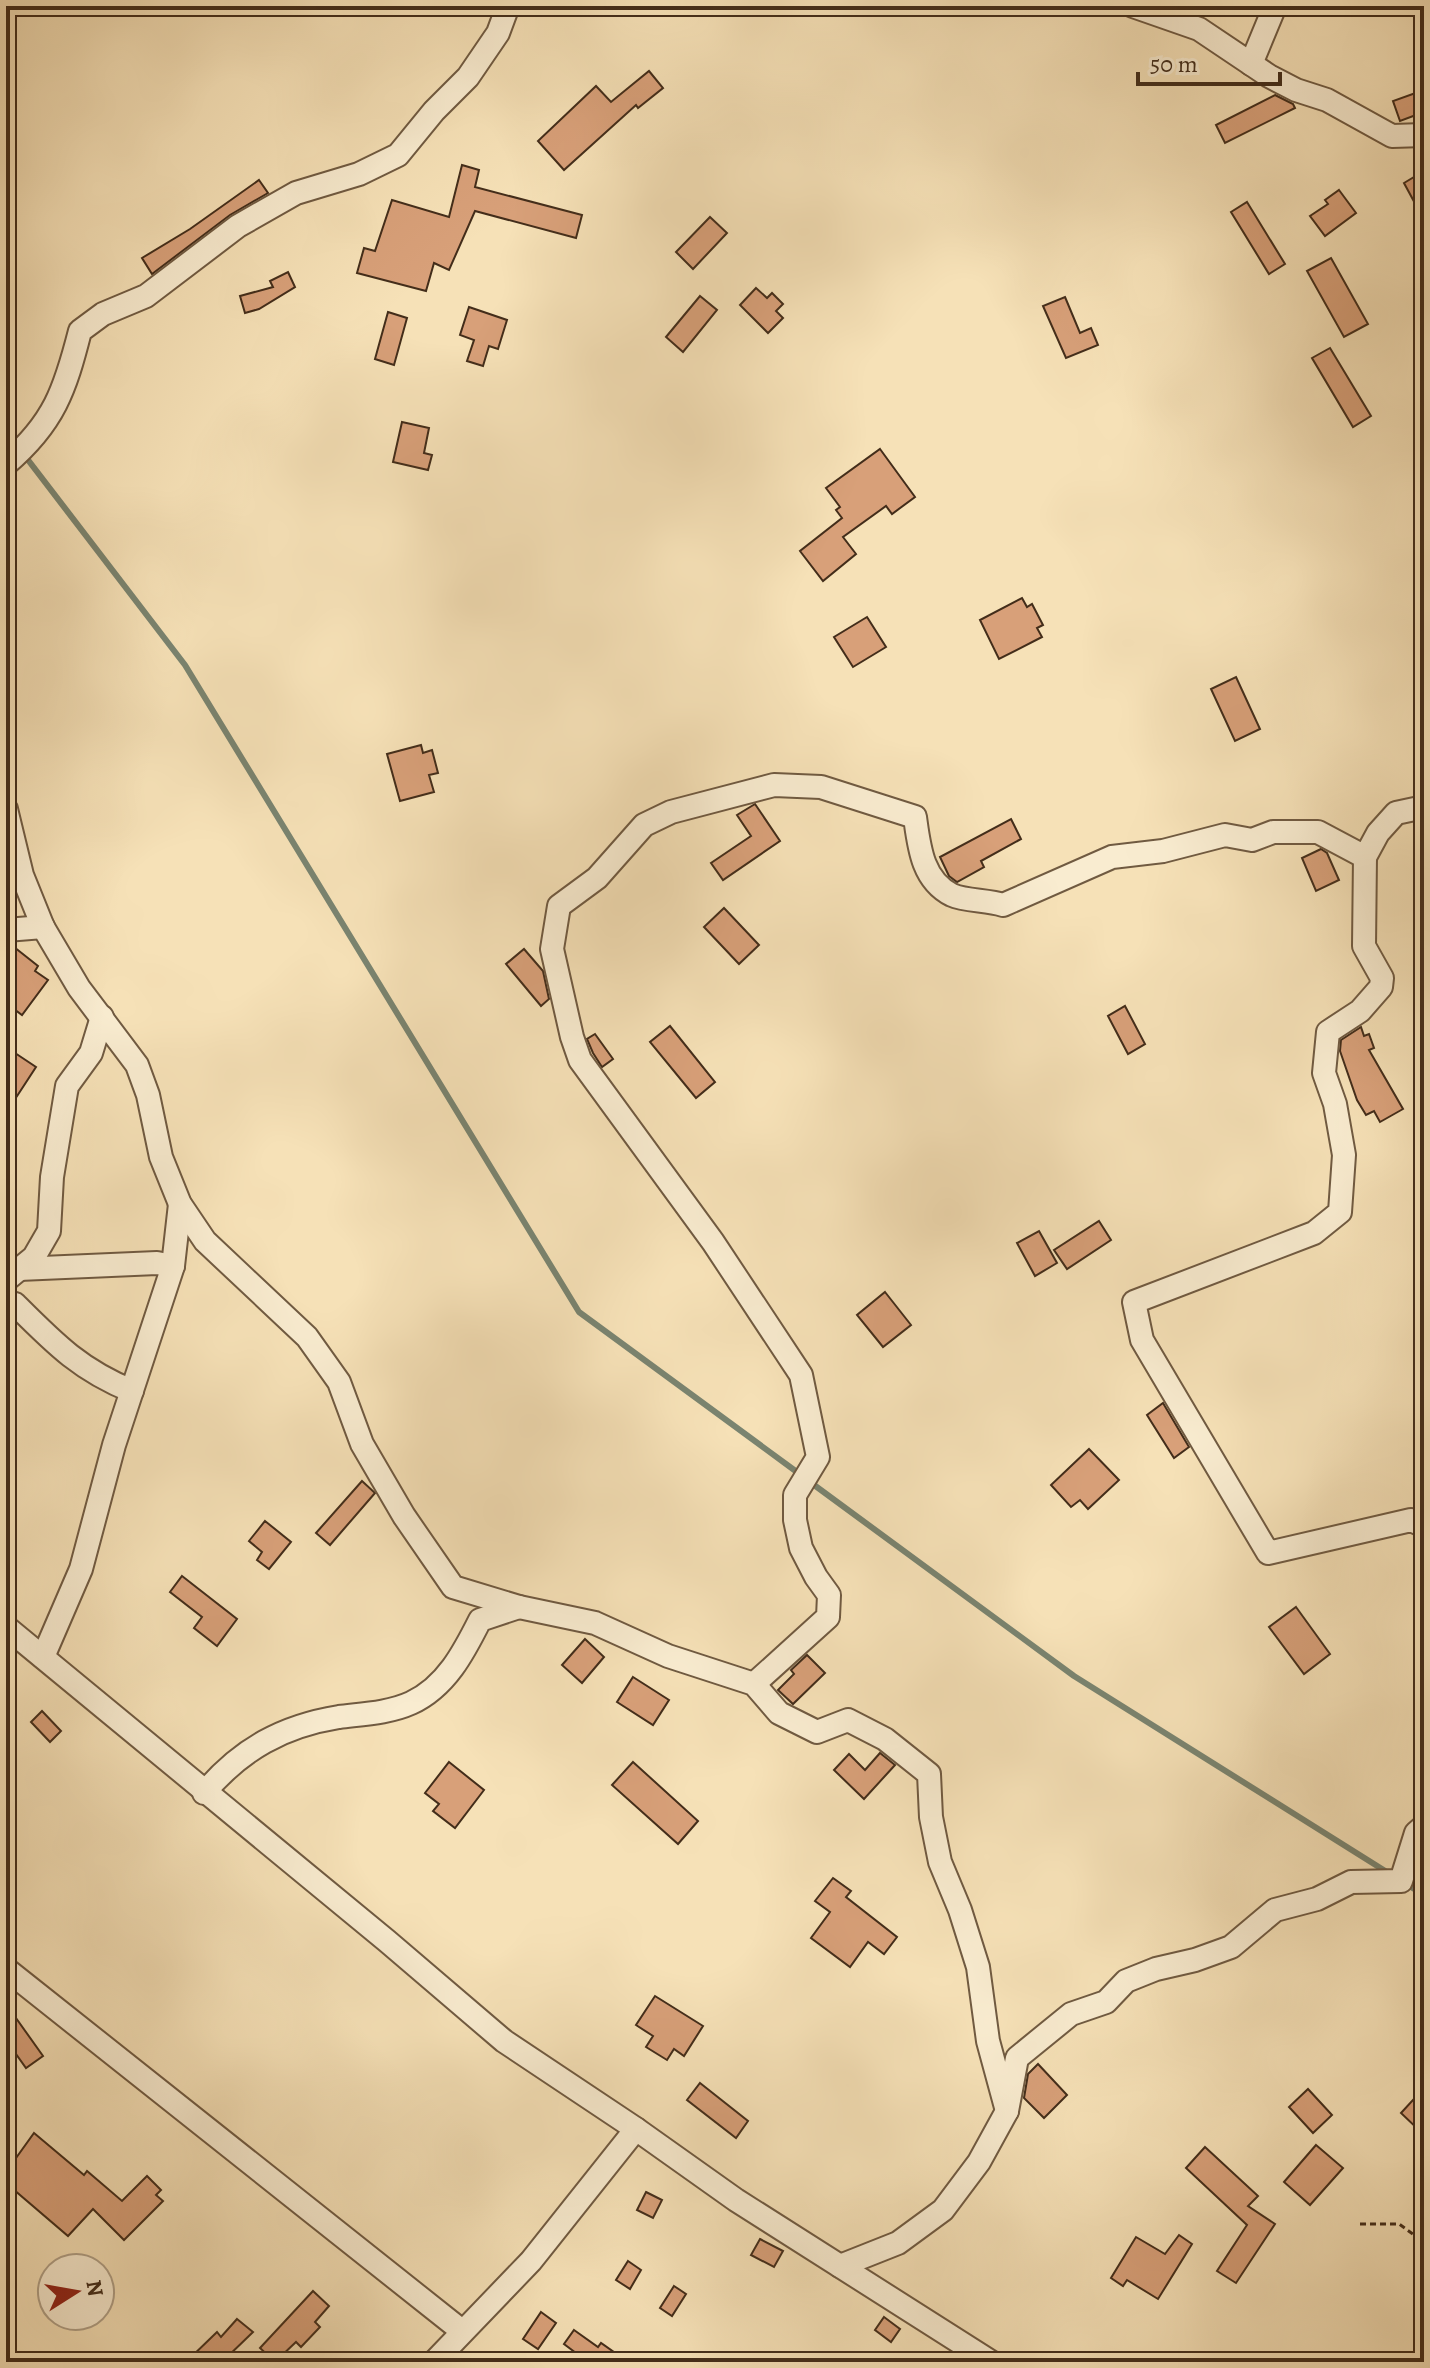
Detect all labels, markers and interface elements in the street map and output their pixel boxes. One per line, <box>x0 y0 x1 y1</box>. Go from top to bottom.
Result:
scale bar <box>1138 36 1280 86</box>
text: 50 m <box>1150 48 1198 80</box>
north arrow <box>36 2252 116 2332</box>
text: N <box>78 2278 111 2299</box>

